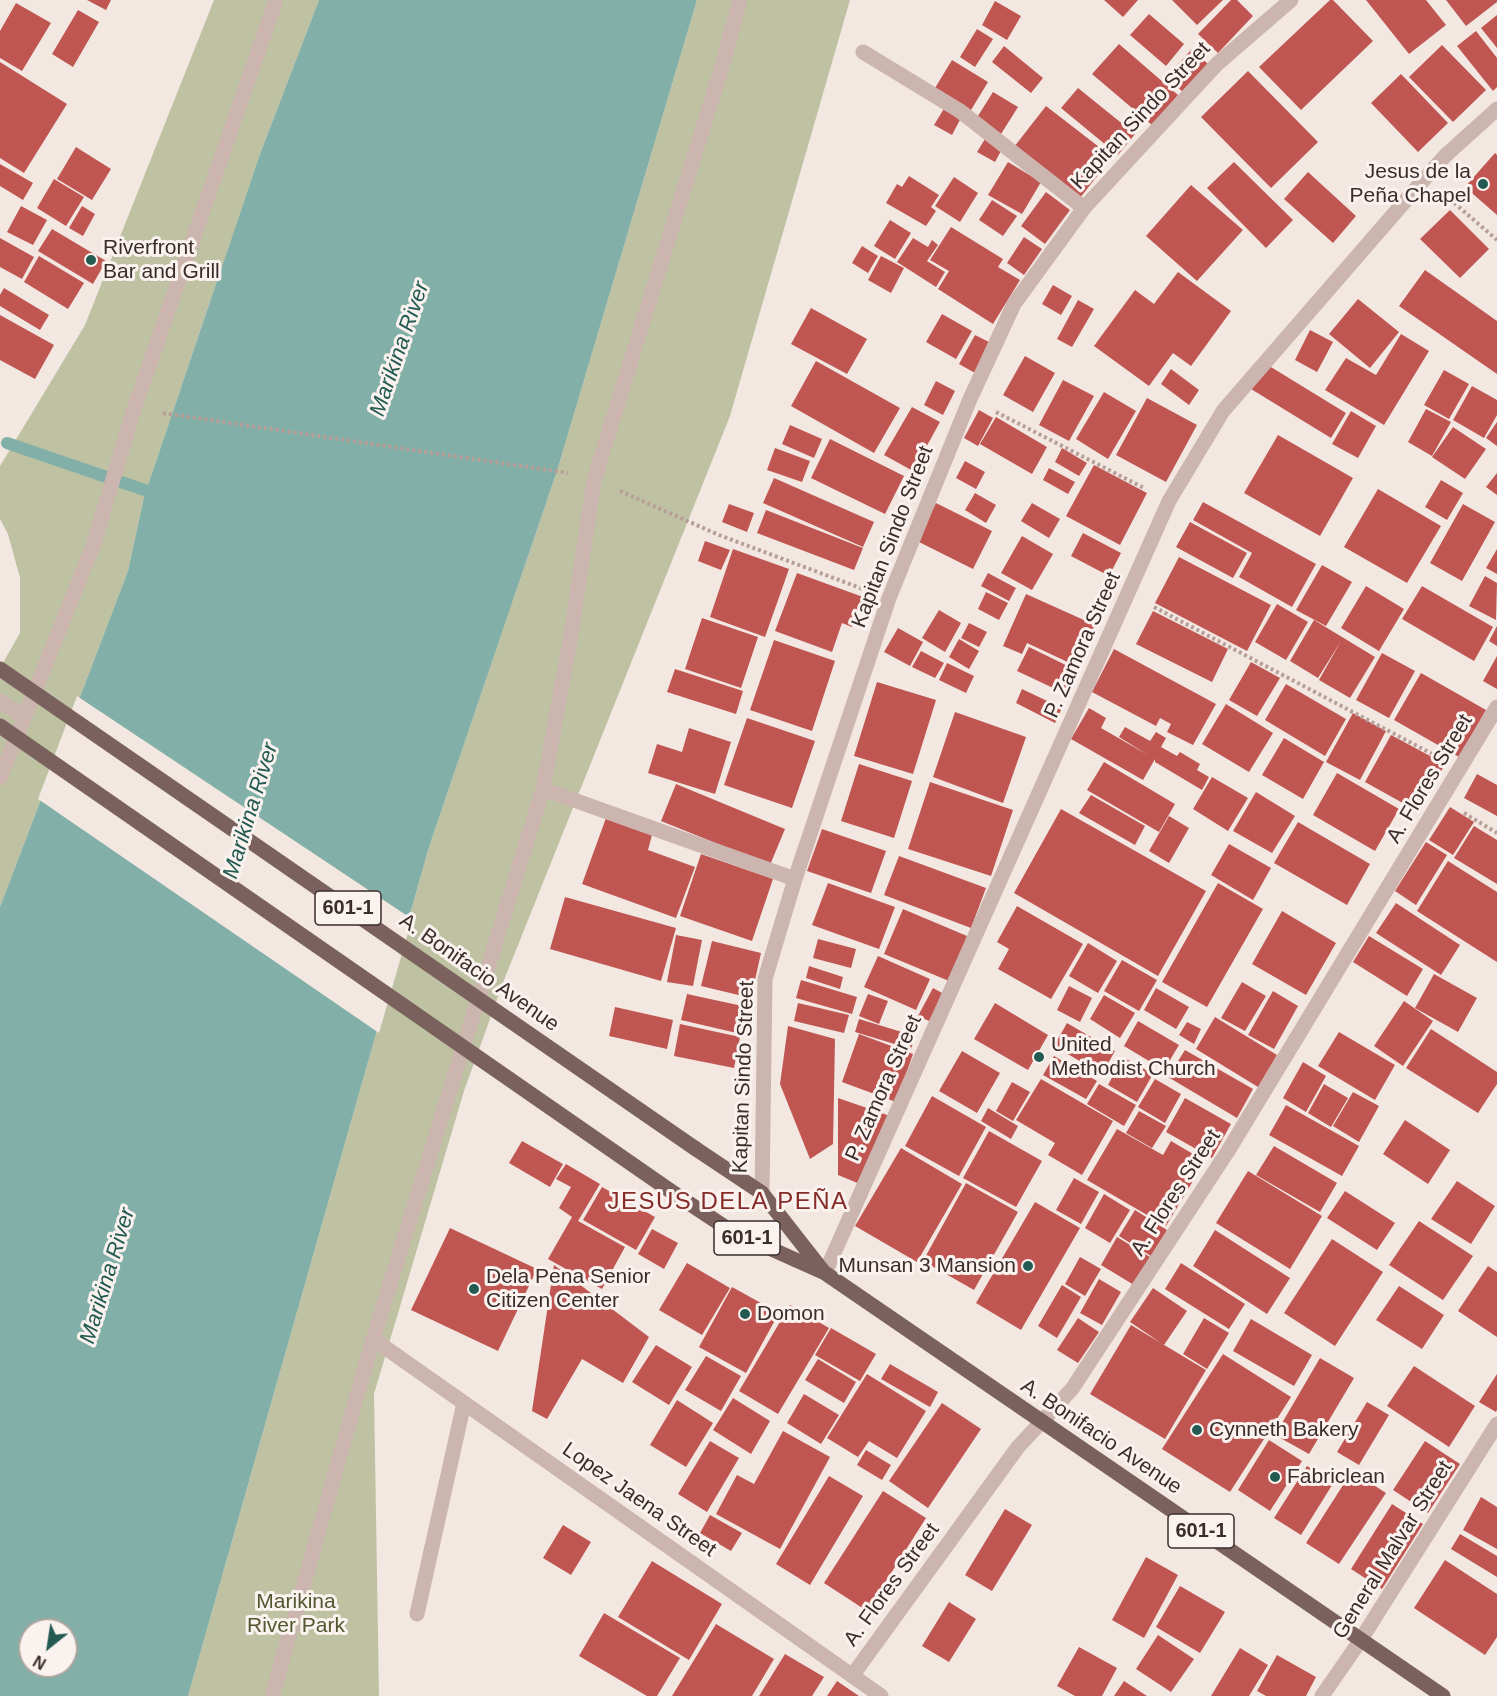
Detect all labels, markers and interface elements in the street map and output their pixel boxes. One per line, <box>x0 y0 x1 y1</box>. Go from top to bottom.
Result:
street label: Kapitan Sindo Street <box>1066 37 1216 195</box>
place label: Jesus de la Peña Chapel <box>1350 159 1471 209</box>
marker: Jesus de la Peña Chapel <box>1476 177 1490 191</box>
place label: Riverfront Bar and Grill <box>103 235 220 285</box>
marker: Riverfront Bar and Grill <box>84 253 98 267</box>
water label: Marikina River <box>365 278 435 420</box>
street label: Kapitan Sindo Street <box>847 443 939 631</box>
street label: P. Zamora Street <box>1040 568 1126 722</box>
street label: A. Flores Street <box>1382 710 1478 848</box>
water label: Marikina River <box>218 740 284 882</box>
road number: 601-1 <box>315 891 381 925</box>
street label: A. Bonifacio Avenue <box>394 909 564 1037</box>
street label: Kapitan Sindo Street <box>728 980 760 1174</box>
street label: P. Zamora Street <box>841 1011 927 1165</box>
place label: United Methodist Church <box>1051 1032 1216 1082</box>
marker: United Methodist Church <box>1032 1050 1046 1064</box>
street label: A. Flores Street <box>1126 1125 1226 1261</box>
district label: JESUS DELA PEÑA <box>607 1188 849 1216</box>
water label: Marikina River <box>75 1205 141 1347</box>
road number: 601-1 <box>714 1221 780 1255</box>
place label: Munsan 3 Mansion <box>839 1253 1016 1279</box>
marker: Munsan 3 Mansion <box>1021 1259 1035 1273</box>
place label: Dela Pena Senior Citizen Center <box>486 1264 651 1314</box>
marker: Dela Pena Senior Citizen Center <box>467 1282 481 1296</box>
place label: Domon <box>757 1301 825 1327</box>
marker: Domon <box>738 1307 752 1321</box>
street label: A. Bonifacio Avenue <box>1016 1374 1186 1500</box>
place label: Cynneth Bakery <box>1209 1417 1358 1443</box>
marker: Cynneth Bakery <box>1190 1423 1204 1437</box>
street label: Lopez Jaena Street <box>557 1437 721 1563</box>
street label: General Malvar Street <box>1328 1456 1458 1644</box>
place label: Fabriclean <box>1287 1464 1385 1490</box>
marker: Fabriclean <box>1268 1470 1282 1484</box>
road number: 601-1 <box>1168 1514 1234 1548</box>
street label: A. Flores Street <box>839 1519 945 1651</box>
park label: Marikina River Park <box>247 1589 345 1639</box>
north arrow <box>18 1618 78 1678</box>
text: N <box>30 1652 49 1673</box>

